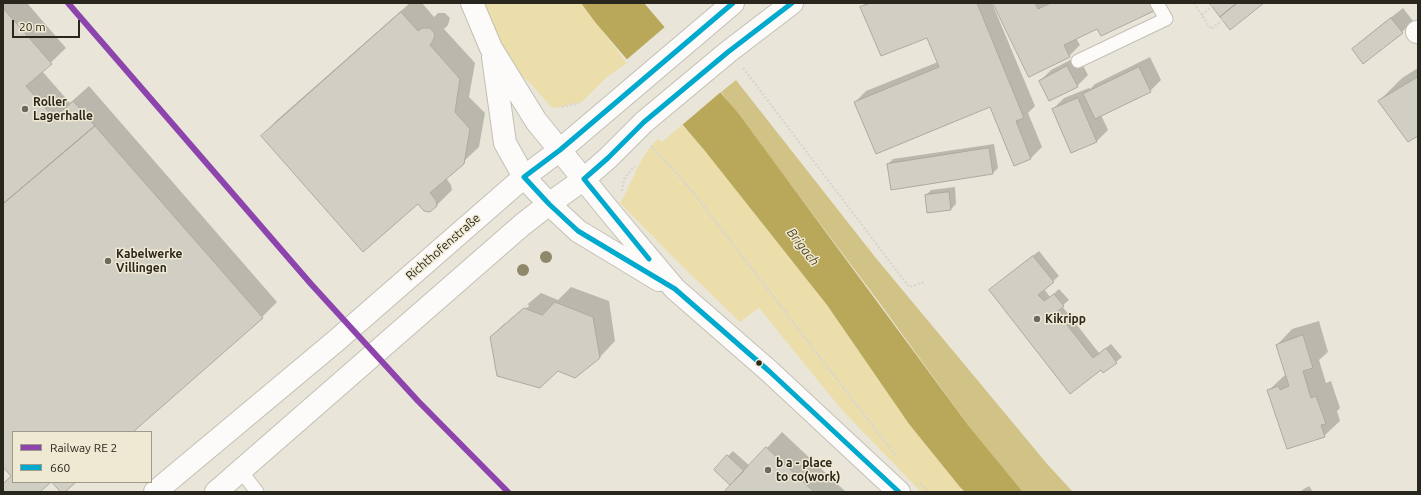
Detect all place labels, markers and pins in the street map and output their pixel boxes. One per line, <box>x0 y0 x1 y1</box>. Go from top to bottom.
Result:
place label: Roller Lagerhalle <box>33 95 93 123</box>
marker: Roller Lagerhalle <box>20 104 30 114</box>
place label: Kabelwerke Villingen <box>116 247 182 275</box>
marker: Kabelwerke Villingen <box>103 256 113 266</box>
place label: Kikripp <box>1045 312 1086 326</box>
marker: Kikripp <box>1032 314 1042 324</box>
unlabelled marker <box>754 358 764 368</box>
place label: b a - place to co(work) <box>776 456 840 484</box>
marker: b a - place to co(work) <box>763 465 773 475</box>

